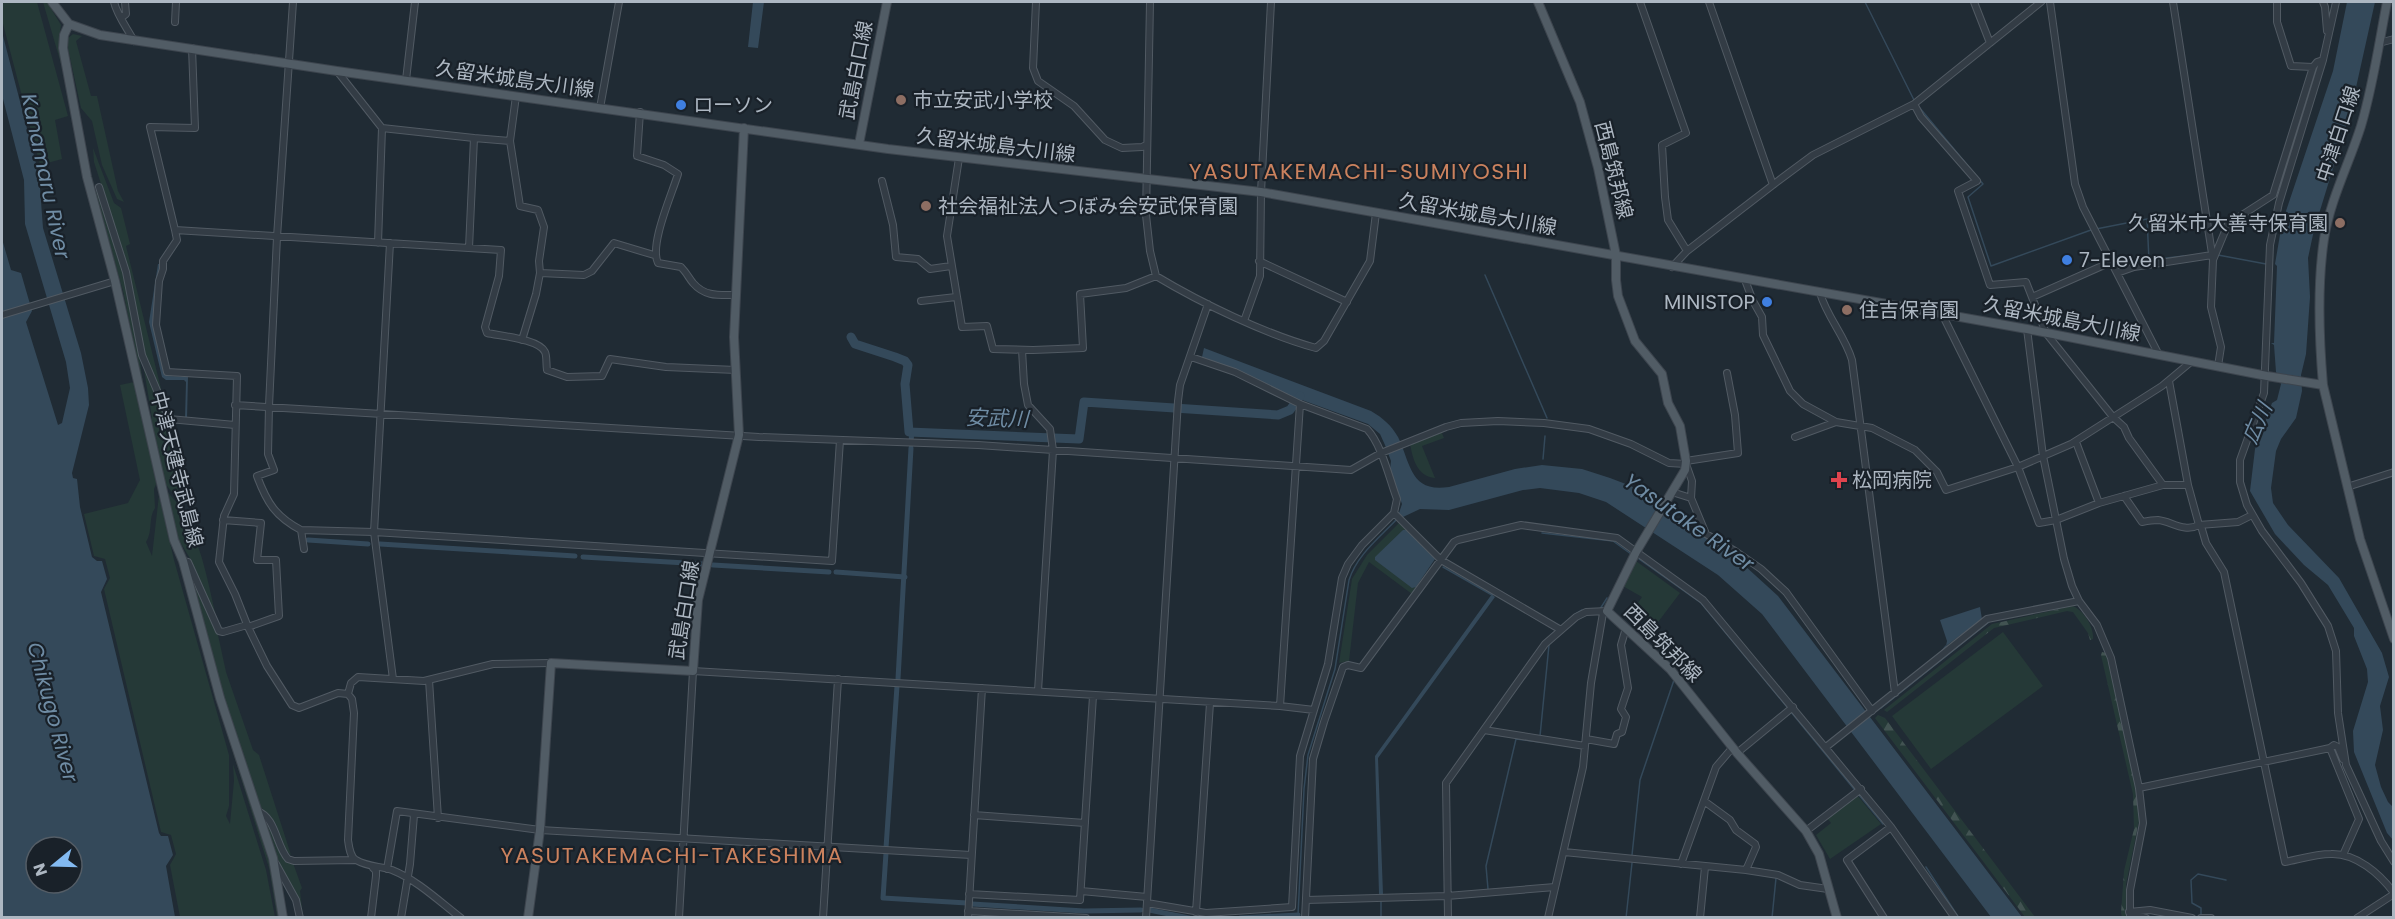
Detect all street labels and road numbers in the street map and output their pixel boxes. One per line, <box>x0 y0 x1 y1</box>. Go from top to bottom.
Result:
street label: 武島白口線 <box>833 18 879 122</box>
street label: 久留米城島大川線 <box>434 54 596 104</box>
street label: 中津白口線 <box>2309 82 2367 186</box>
street label: 西島筑邦線 <box>1588 118 1640 222</box>
street label: 久留米城島大川線 <box>915 121 1077 169</box>
street label: 久留米城島大川線 <box>1397 186 1559 242</box>
street label: 久留米城島大川線 <box>1981 290 2143 348</box>
street label: 中津天建寺武島線 <box>144 388 210 550</box>
street label: 武島白口線 <box>662 558 706 662</box>
street label: 西島筑邦線 <box>1618 598 1708 688</box>

